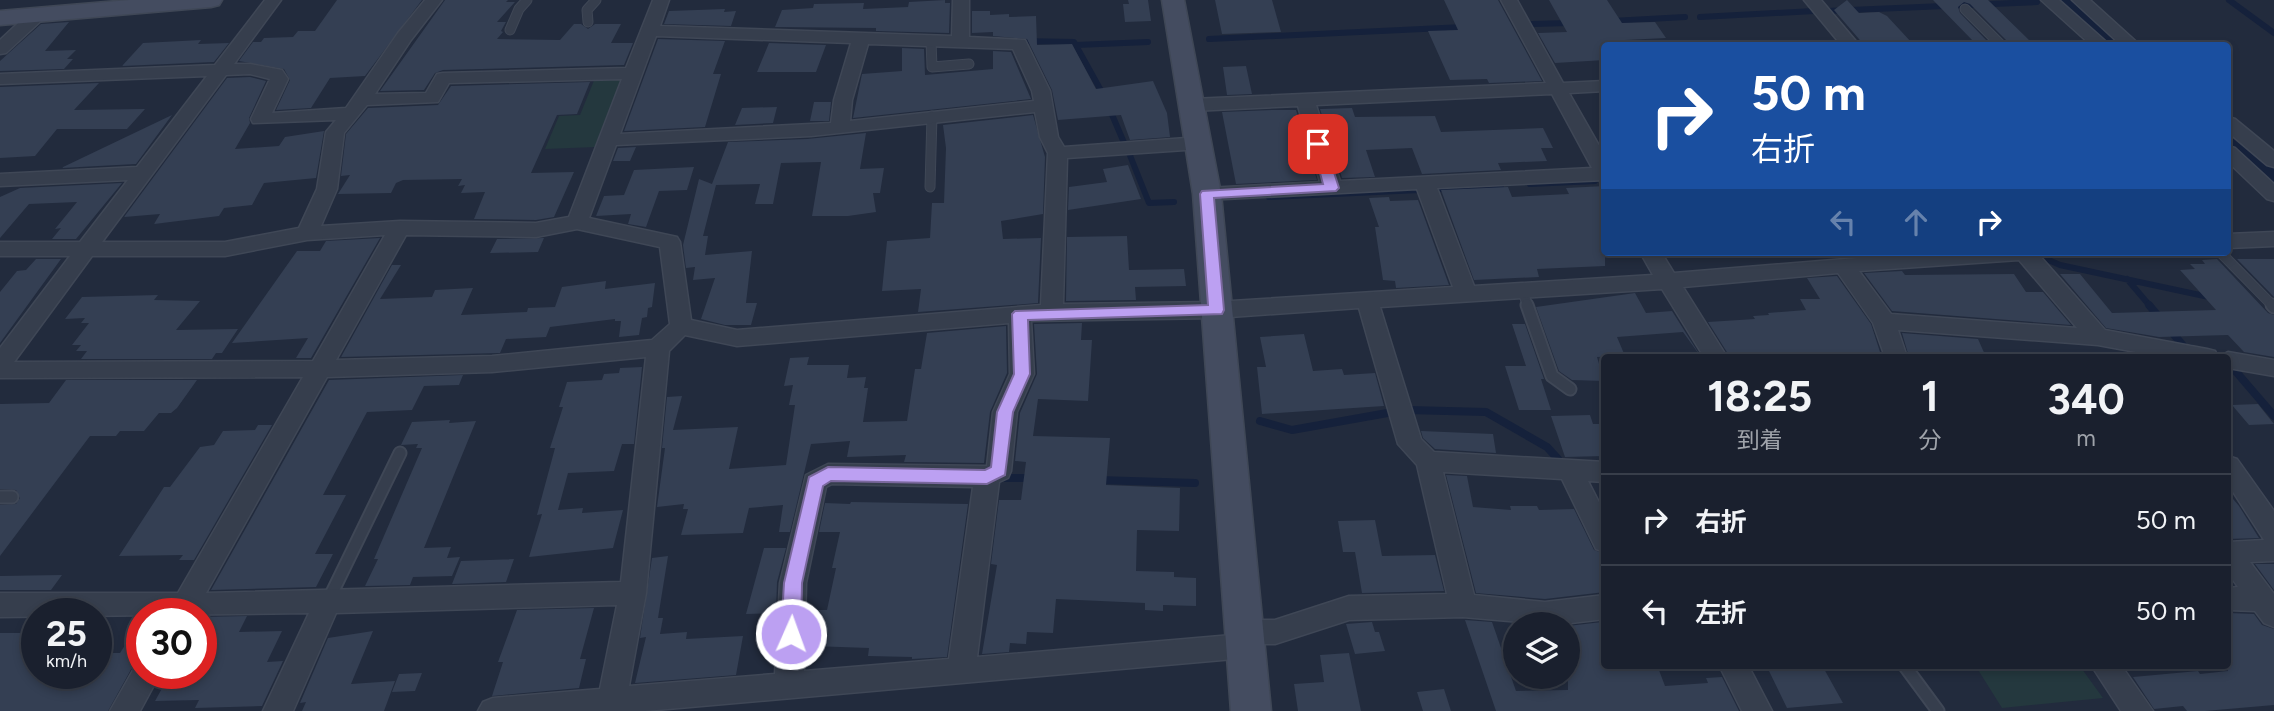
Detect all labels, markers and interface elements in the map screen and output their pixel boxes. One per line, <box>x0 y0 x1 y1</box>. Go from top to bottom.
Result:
text: 50 m <box>1751 63 1866 122</box>
icon: right <box>1636 70 1727 161</box>
pin <box>1288 114 1348 174</box>
icon: arrive <box>1299 125 1337 163</box>
text: 右折 <box>1751 130 1815 168</box>
icon: left <box>1824 203 1862 241</box>
icon: ahead <box>1897 203 1935 241</box>
icon: right <box>1970 203 2008 241</box>
text: 18:25 <box>1707 371 1812 422</box>
text: 1 <box>1921 371 1939 422</box>
text: 340 <box>2048 374 2125 425</box>
text: m <box>2076 424 2096 452</box>
text: 到着 <box>1737 426 1783 454</box>
text: 分 <box>1918 426 1941 454</box>
icon: right <box>1636 501 1674 539</box>
text: 50 m <box>2136 504 2196 536</box>
text: 右折 <box>1695 506 1747 538</box>
icon: left <box>1636 592 1674 630</box>
text: 50 m <box>2136 595 2196 627</box>
position arrow <box>754 597 828 671</box>
text: 左折 <box>1695 597 1747 629</box>
speed limit sign: 30 <box>126 598 217 689</box>
map controls <box>1503 612 1580 689</box>
button: layers <box>1503 612 1580 689</box>
text: 25 <box>46 613 87 655</box>
text: km/h <box>46 650 87 672</box>

